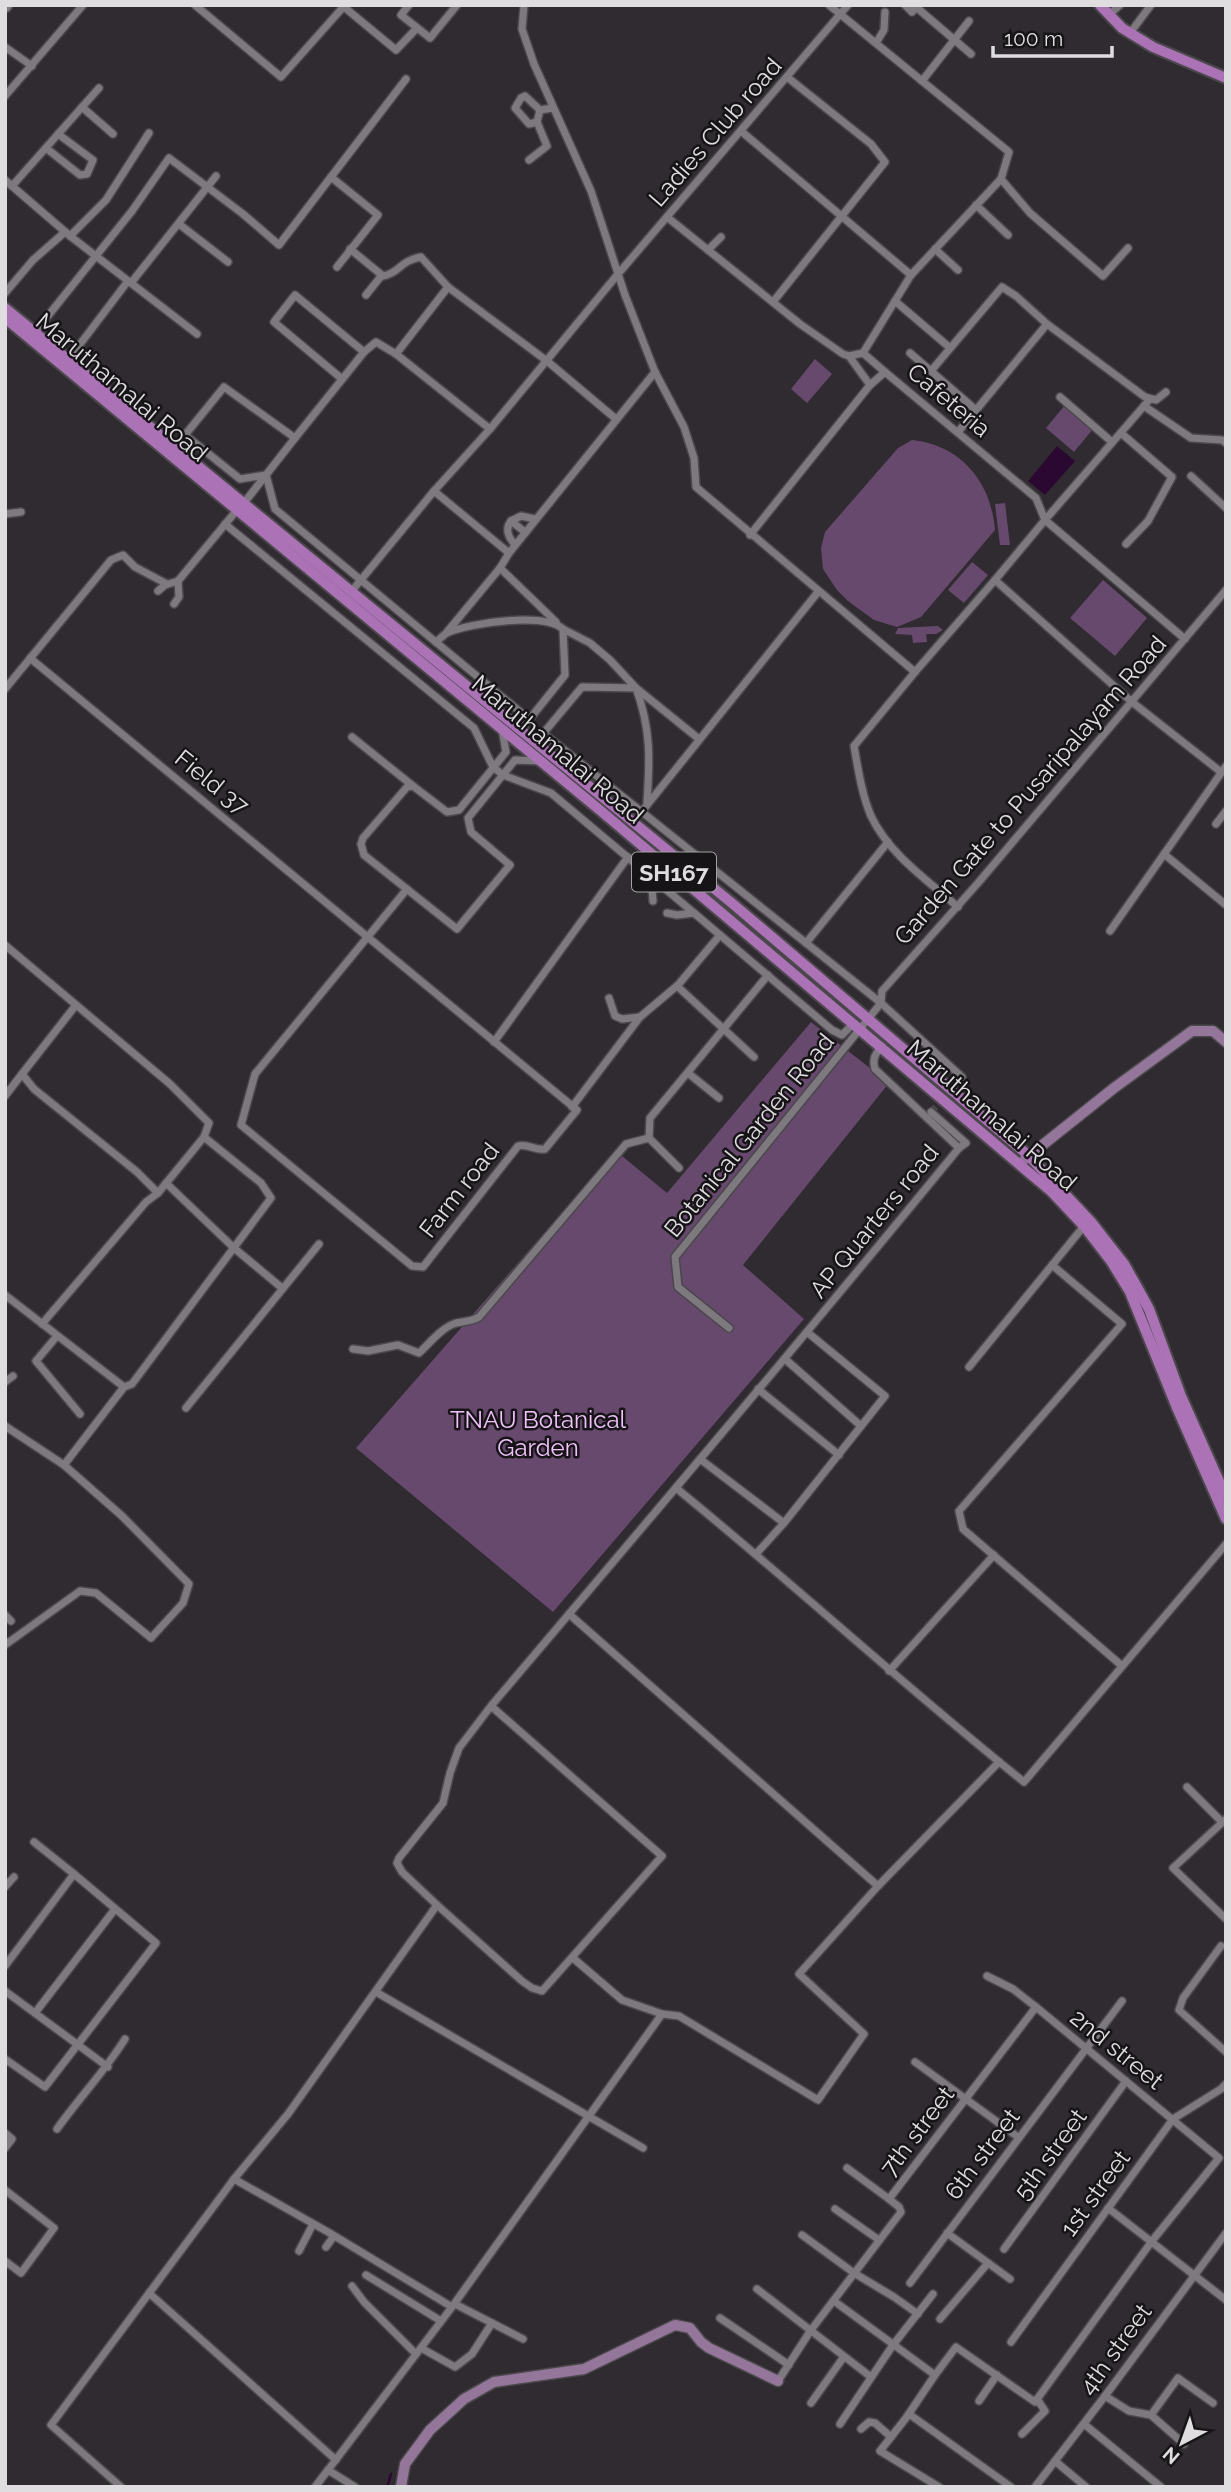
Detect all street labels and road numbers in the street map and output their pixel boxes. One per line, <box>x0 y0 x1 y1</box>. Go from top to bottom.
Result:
street label: Ladies Club road <box>643 52 787 212</box>
street label: Maruthamalai Road <box>30 307 214 467</box>
street label: Cafeteria <box>902 357 996 443</box>
street label: Garden Gate to Pusaripalayam Road <box>888 630 1172 950</box>
street label: Maruthamalai Road <box>466 669 650 829</box>
street label: Field 37 <box>169 743 255 821</box>
road number: SH167 <box>632 852 716 892</box>
street label: Botanical Garden Road <box>658 1027 840 1243</box>
street label: Maruthamalai Road <box>901 1033 1083 1197</box>
street label: Farm road <box>413 1137 505 1243</box>
street label: AP Quarters road <box>803 1139 945 1303</box>
street label: 2nd street <box>1065 2003 1169 2095</box>
street label: 7th street <box>874 2080 960 2182</box>
street label: 6th street <box>938 2103 1026 2205</box>
street label: 5th street <box>1007 2103 1093 2205</box>
street label: 1st street <box>1054 2144 1136 2242</box>
street label: 4th street <box>1072 2298 1158 2400</box>

